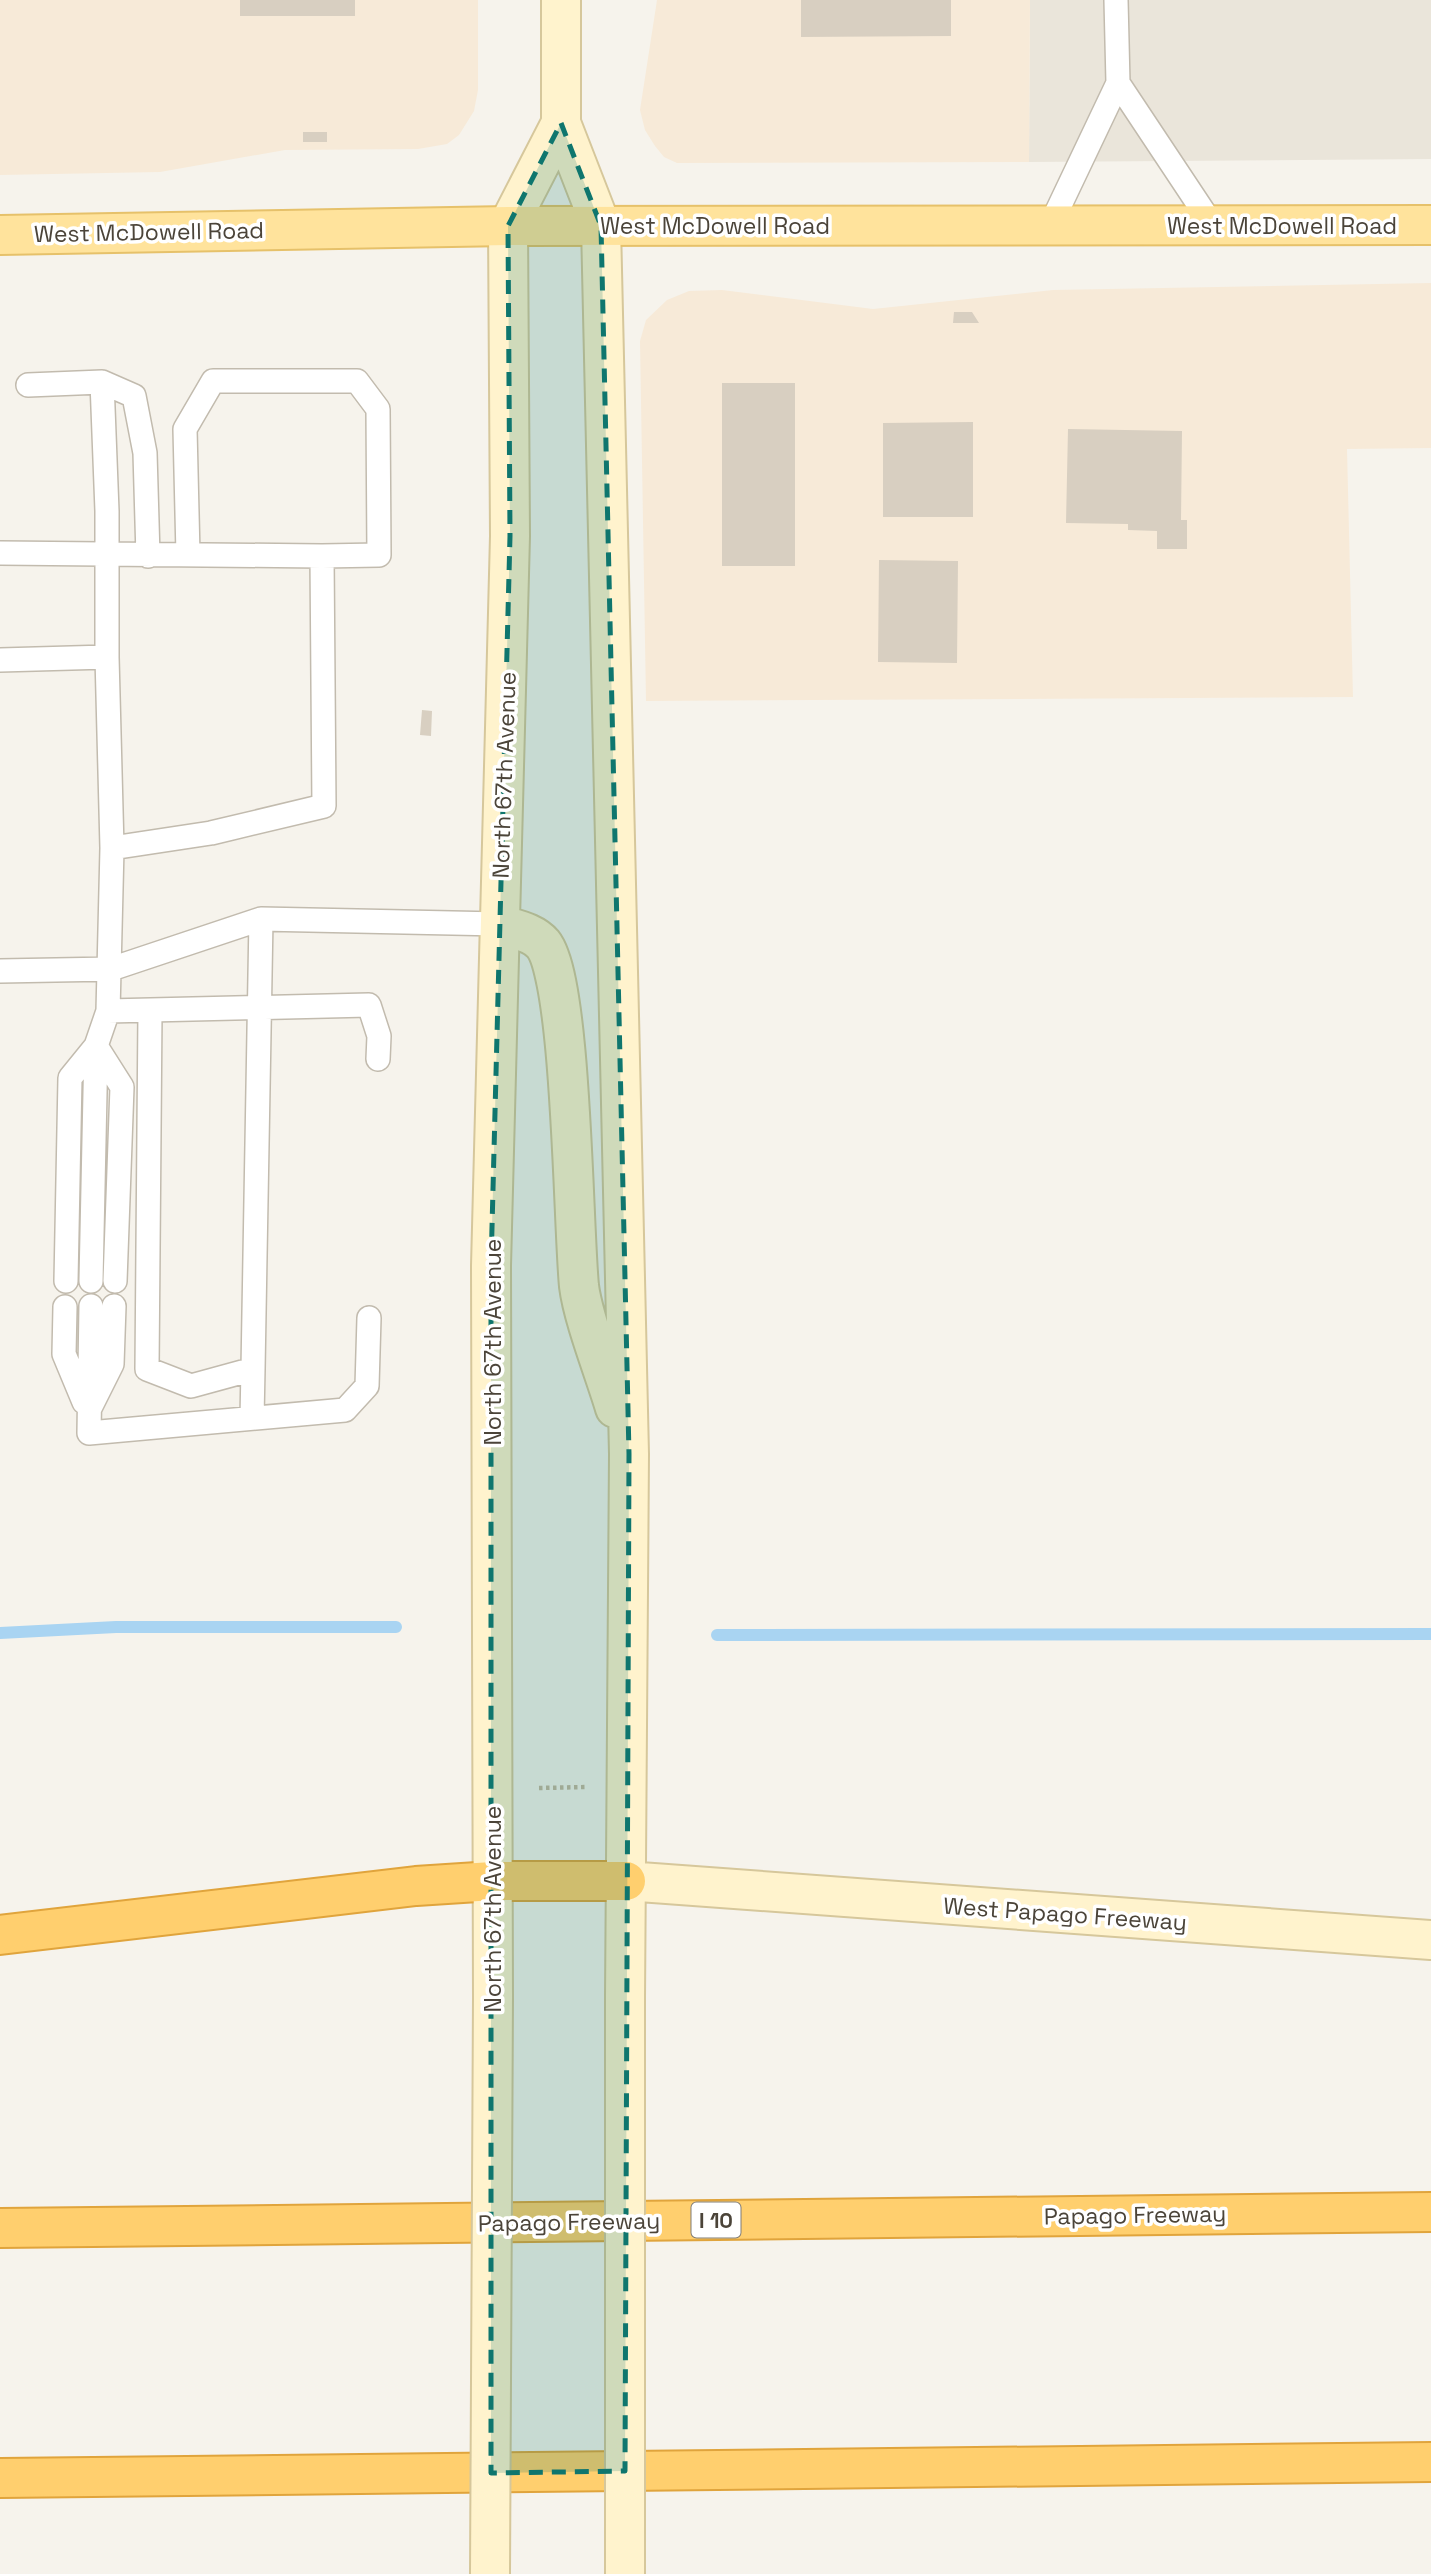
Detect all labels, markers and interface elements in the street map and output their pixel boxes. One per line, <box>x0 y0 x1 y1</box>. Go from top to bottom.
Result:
street label: West McDowell Road <box>600 211 830 241</box>
street label: West McDowell Road <box>1167 211 1397 241</box>
street label: West McDowell Road <box>34 215 264 249</box>
street label: North 67th Avenue <box>485 671 523 879</box>
street label: North 67th Avenue <box>478 1239 508 1445</box>
street label: North 67th Avenue <box>478 1806 508 2012</box>
street label: West Papago Freeway <box>942 1891 1188 1937</box>
street label: Papago Freeway <box>1044 2198 1226 2232</box>
road number: I 10 <box>692 2202 740 2238</box>
street label: Papago Freeway <box>478 2205 660 2239</box>

